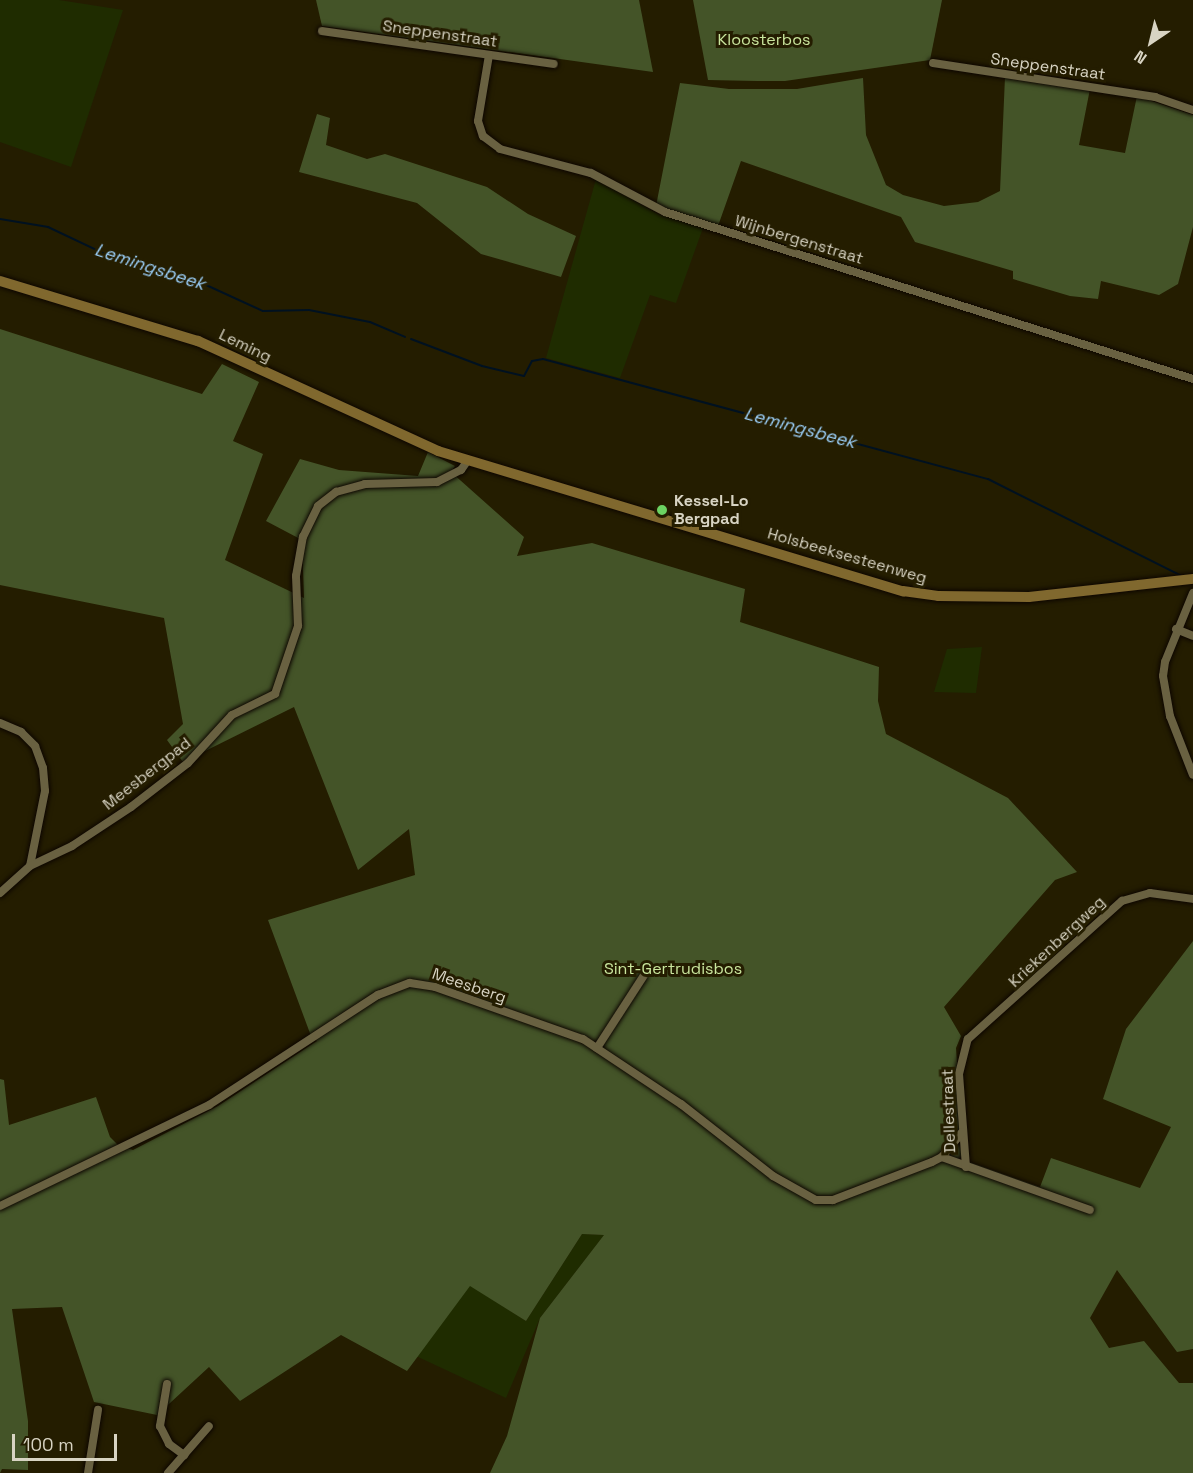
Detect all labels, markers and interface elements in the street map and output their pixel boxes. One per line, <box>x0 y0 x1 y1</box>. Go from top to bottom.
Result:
north arrow <box>1121 12 1181 72</box>
street label: Sneppenstraat <box>381 16 499 52</box>
park label: Kloosterbos <box>718 30 810 50</box>
text: N <box>1130 45 1151 69</box>
street label: Sneppenstraat <box>989 49 1107 85</box>
street label: Wijnbergenstraat <box>732 211 866 269</box>
water label: Lemingsbeek <box>92 239 208 295</box>
street label: Leming <box>216 325 274 367</box>
water label: Lemingsbeek <box>742 403 858 453</box>
place label: Kessel-Lo Bergpad <box>674 491 749 529</box>
marker: Kessel-Lo Bergpad <box>655 503 669 517</box>
street label: Holsbeeksesteenweg <box>765 524 929 588</box>
street label: Meesbergpad <box>99 734 195 814</box>
street label: Kriekenbergweg <box>1005 892 1109 992</box>
park label: Sint-Gertrudisbos <box>604 959 742 979</box>
street label: Meesberg <box>429 964 509 1008</box>
street label: Dellestraat <box>938 1069 960 1153</box>
scale bar <box>15 1422 120 1460</box>
text: 100 m <box>23 1433 74 1456</box>

